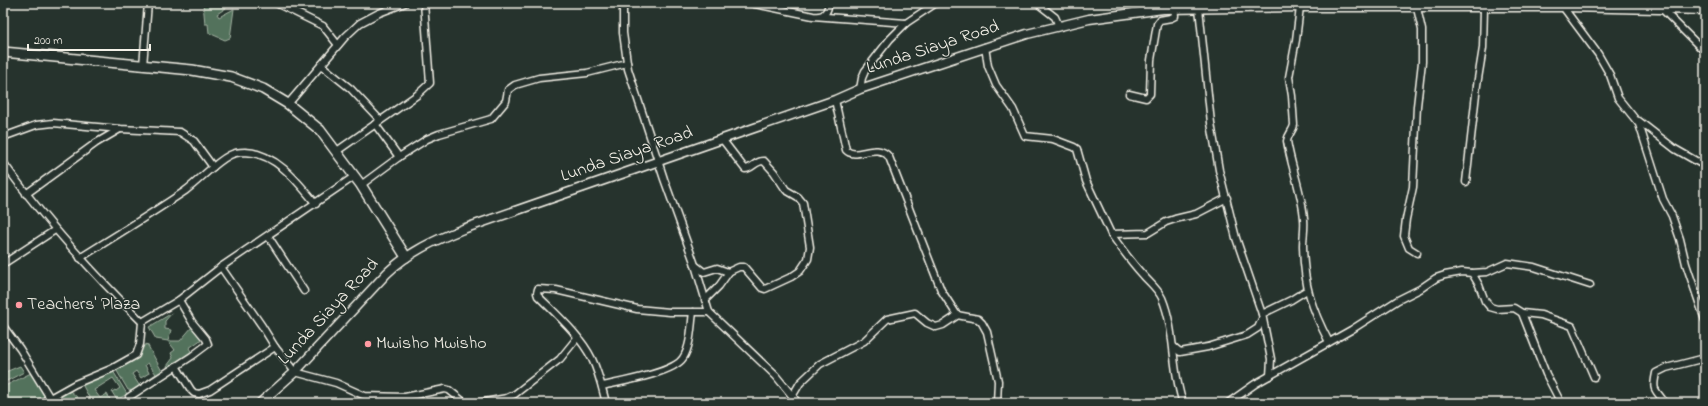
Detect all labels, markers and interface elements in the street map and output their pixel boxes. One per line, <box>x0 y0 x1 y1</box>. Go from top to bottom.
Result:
street label: Lunda Siaya Road <box>863 14 1003 82</box>
scale bar <box>28 26 150 52</box>
text: 200 m <box>34 32 63 50</box>
street label: Lunda Siaya Road <box>558 120 696 190</box>
street label: Lunda Siaya Road <box>272 253 386 371</box>
place label: Teachers' Plaza <box>27 292 140 318</box>
marker: Teachers' Plaza <box>14 300 24 310</box>
place label: Mwisho Mwisho <box>376 331 487 357</box>
marker: Mwisho Mwisho <box>363 339 373 349</box>

